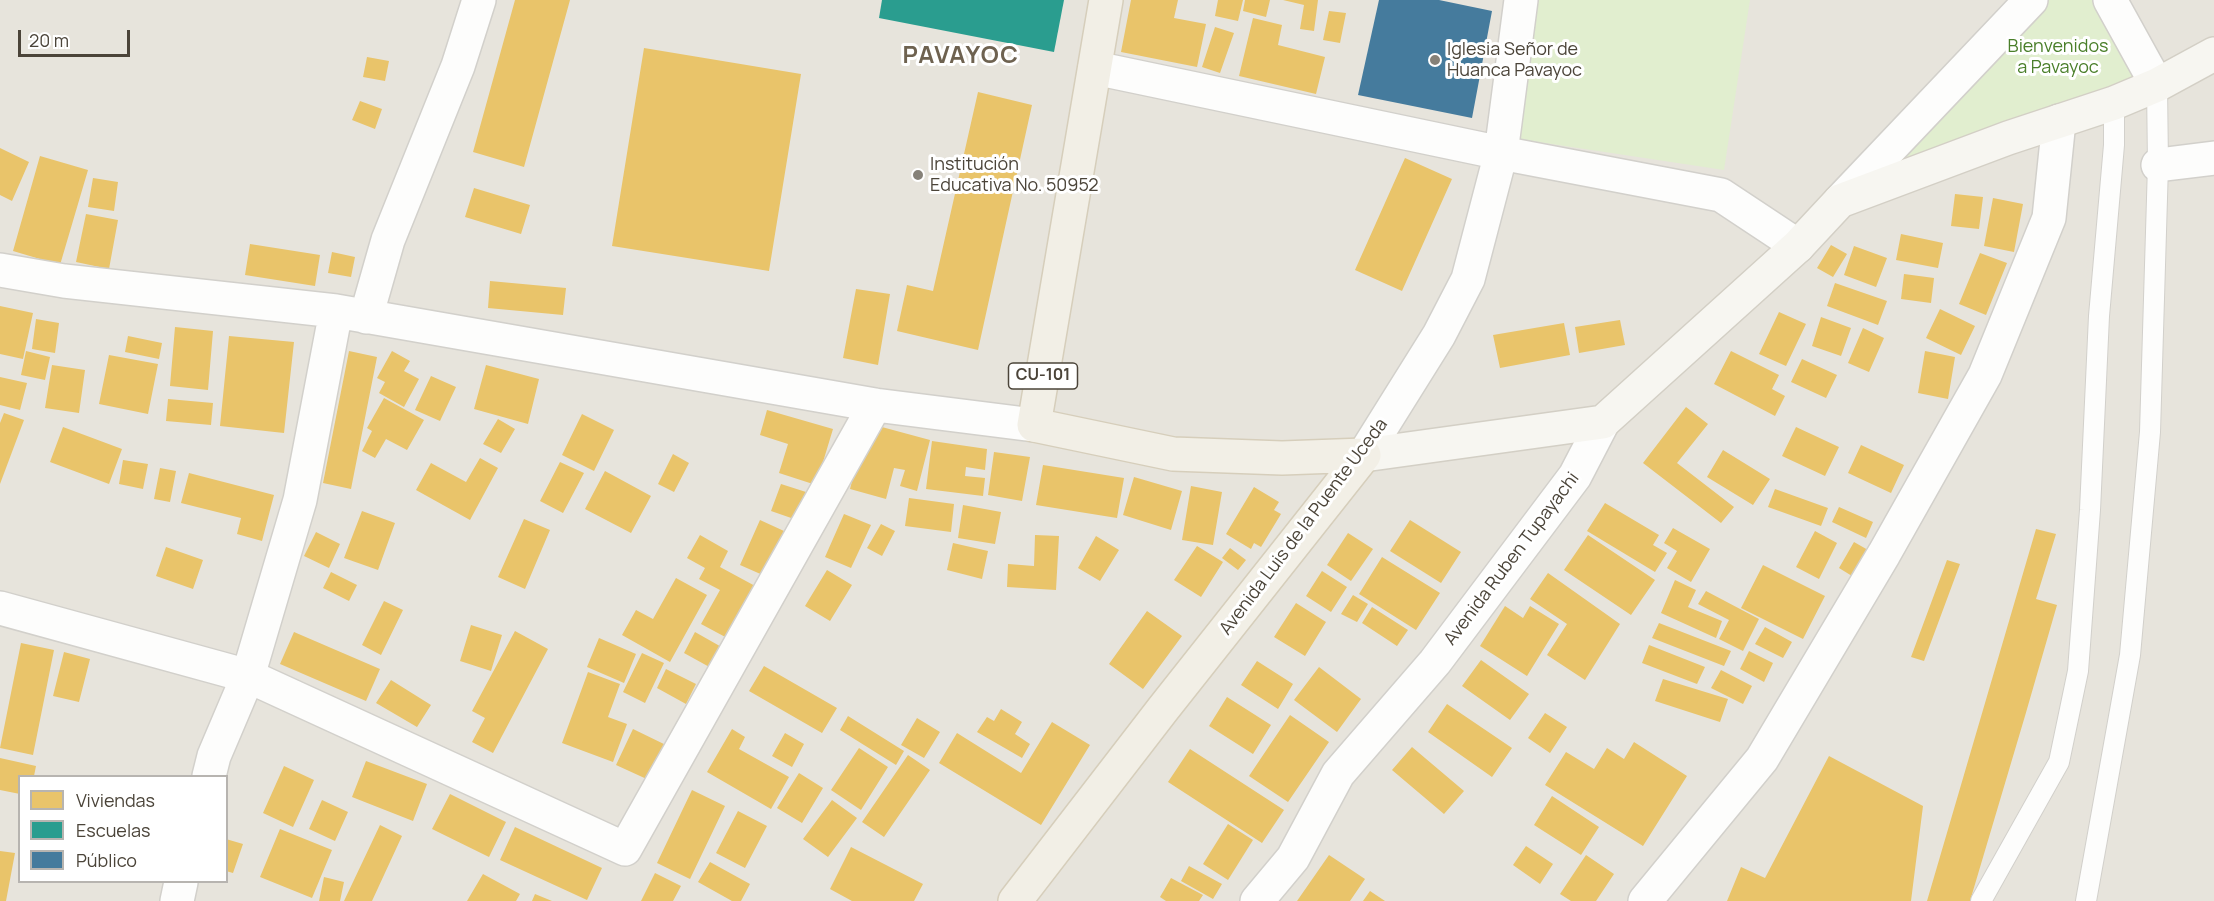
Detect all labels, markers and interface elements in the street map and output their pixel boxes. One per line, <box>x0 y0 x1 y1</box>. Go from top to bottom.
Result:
scale bar <box>21 18 134 56</box>
text: 20 m <box>29 28 69 52</box>
park label: Bienvenidos a Pavayoc <box>2008 36 2108 78</box>
place label: Iglesia Señor de Huanca Pavayoc <box>1447 39 1582 82</box>
district label: PAVAYOC <box>903 42 1019 70</box>
marker: Iglesia Señor de Huanca Pavayoc <box>1428 53 1442 67</box>
place label: Institución Educativa No. 50952 <box>930 154 1099 196</box>
marker: Institución Educativa No. 50952 <box>911 168 925 182</box>
road number: CU-101 <box>1008 363 1078 389</box>
street label: Avenida Luis de la Puente Uceda <box>1215 414 1393 640</box>
street label: Avenida Ruben Tupayachi <box>1440 468 1584 650</box>
legend <box>18 775 228 883</box>
text: Viviendas <box>76 788 155 812</box>
text: Escuelas <box>76 818 151 842</box>
text: Público <box>76 848 137 872</box>

